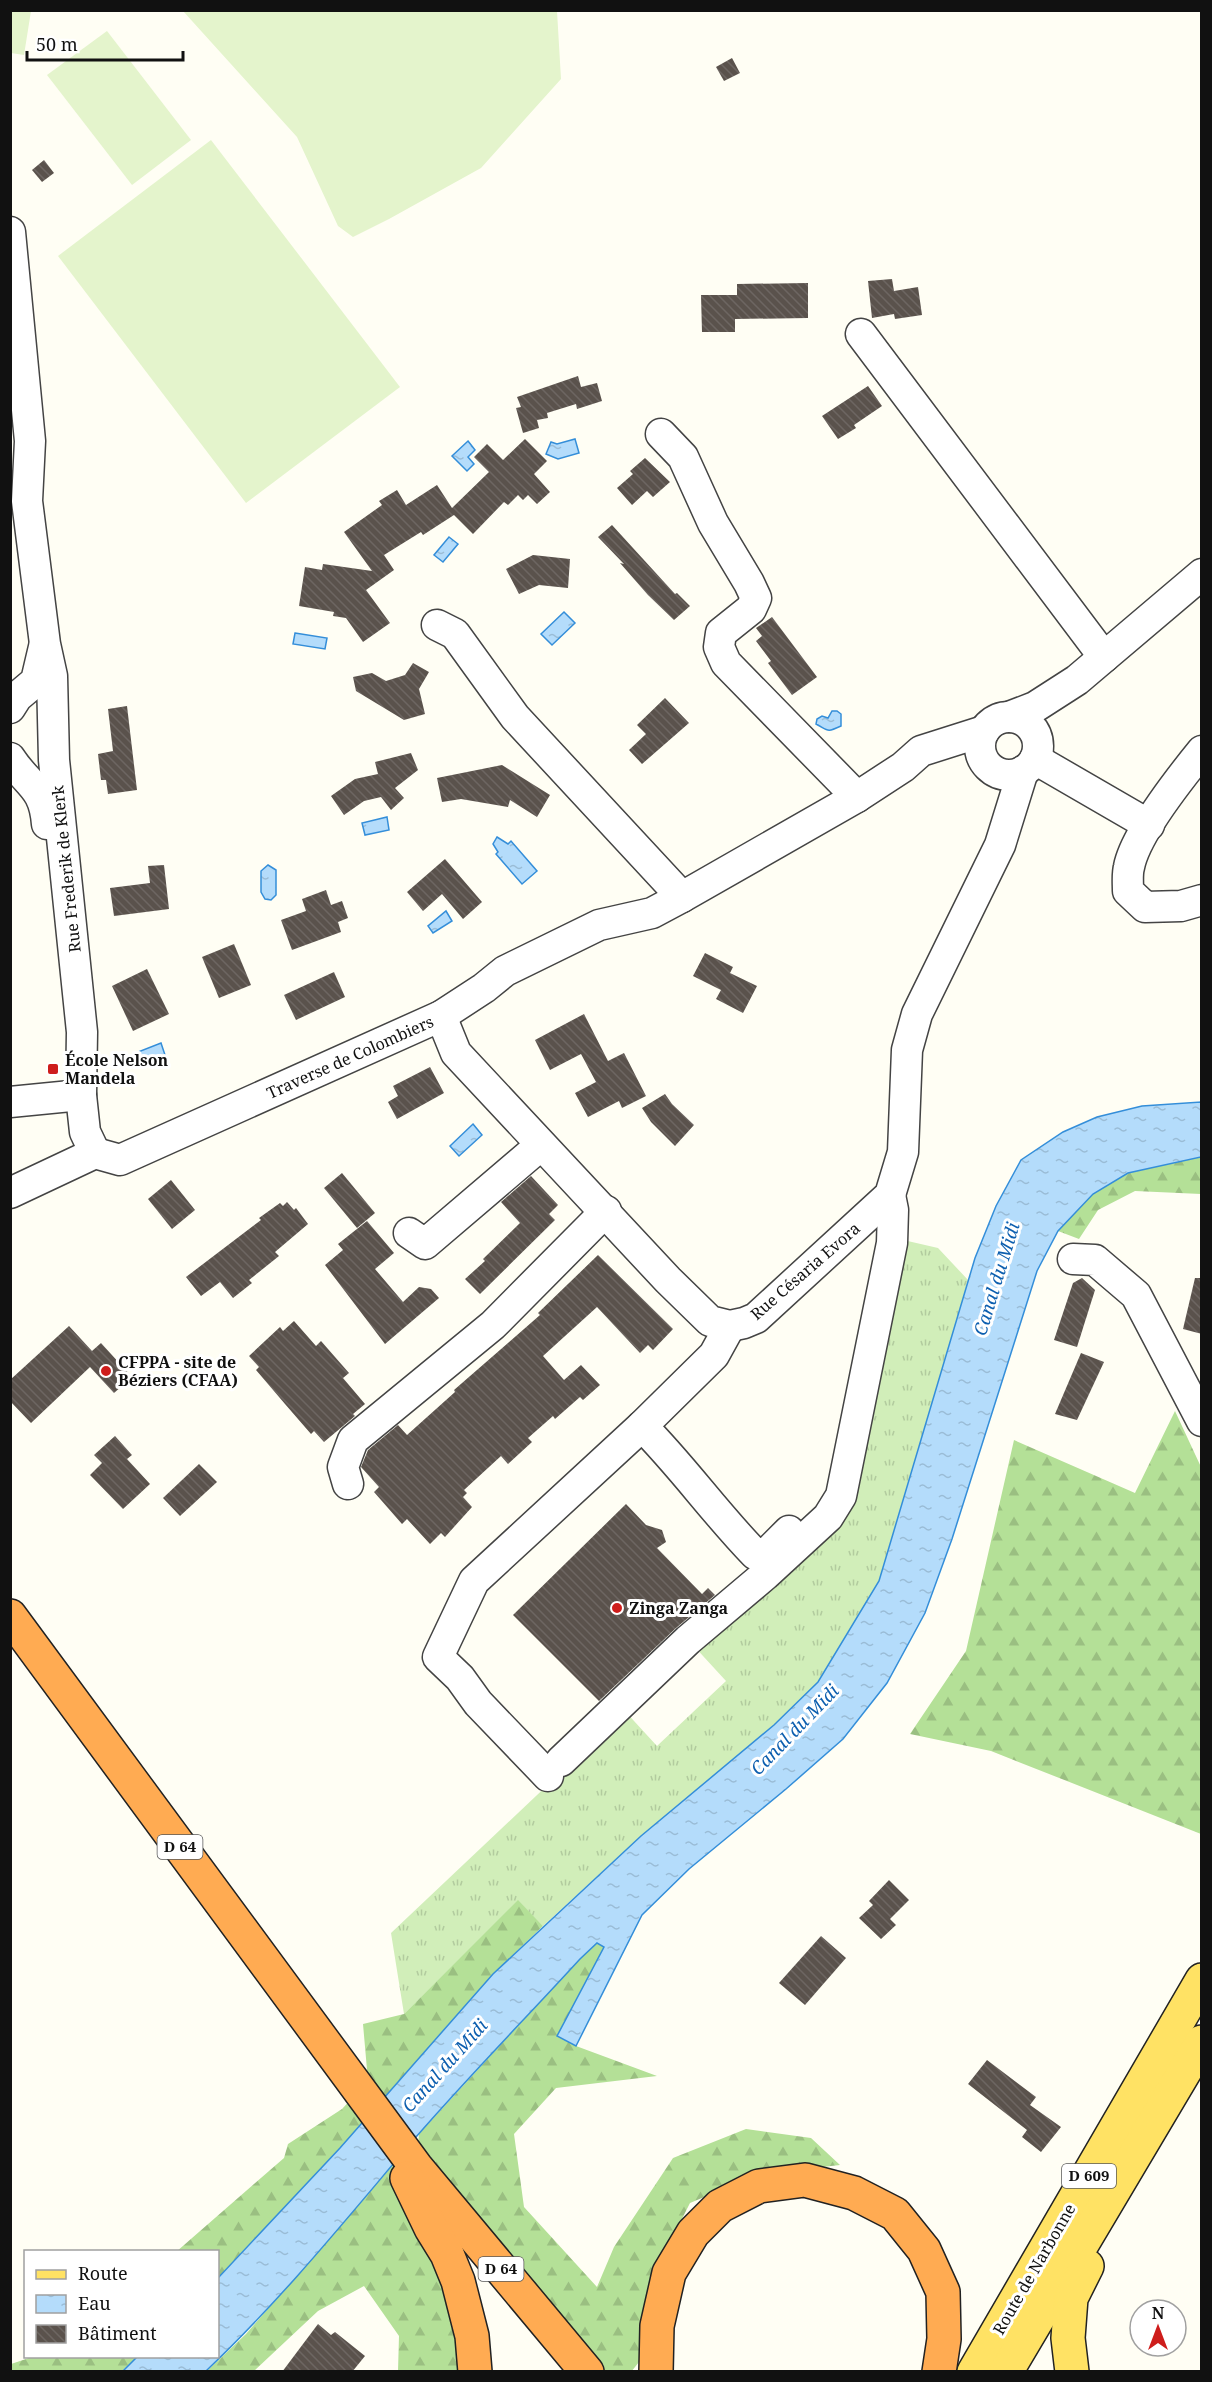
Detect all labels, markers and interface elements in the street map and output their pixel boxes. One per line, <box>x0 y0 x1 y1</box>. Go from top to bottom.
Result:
scale bar <box>27 24 183 62</box>
text: 50 m <box>36 32 78 56</box>
street label: Rue Frederik de Klerk <box>46 784 86 954</box>
street label: Traverse de Colombiers <box>263 1010 437 1104</box>
place label: École Nelson Mandela <box>65 1049 169 1089</box>
marker: École Nelson Mandela <box>46 1062 60 1076</box>
street label: Rue Césaria Evora <box>746 1217 864 1325</box>
water label: Canal du Midi <box>967 1219 1025 1338</box>
place label: CFPPA - site de Béziers (CFAA) <box>118 1351 238 1391</box>
marker: CFPPA - site de Béziers (CFAA) <box>99 1364 113 1378</box>
place label: Zinga Zanga <box>629 1597 729 1619</box>
marker: Zinga Zanga <box>610 1601 624 1615</box>
water label: Canal du Midi <box>745 1678 844 1780</box>
road number: D 64 <box>158 1835 202 1859</box>
water label: Canal du Midi <box>396 2013 493 2117</box>
road number: D 609 <box>1062 2164 1116 2188</box>
street label: Route de Narbonne <box>988 2200 1080 2338</box>
legend <box>24 2250 219 2358</box>
road number: D 64 <box>478 2257 524 2281</box>
text: Route <box>78 2261 128 2285</box>
text: Eau <box>78 2291 111 2315</box>
north arrow <box>1128 2298 1188 2358</box>
text: N <box>1152 2302 1165 2324</box>
text: Bâtiment <box>78 2321 157 2345</box>

